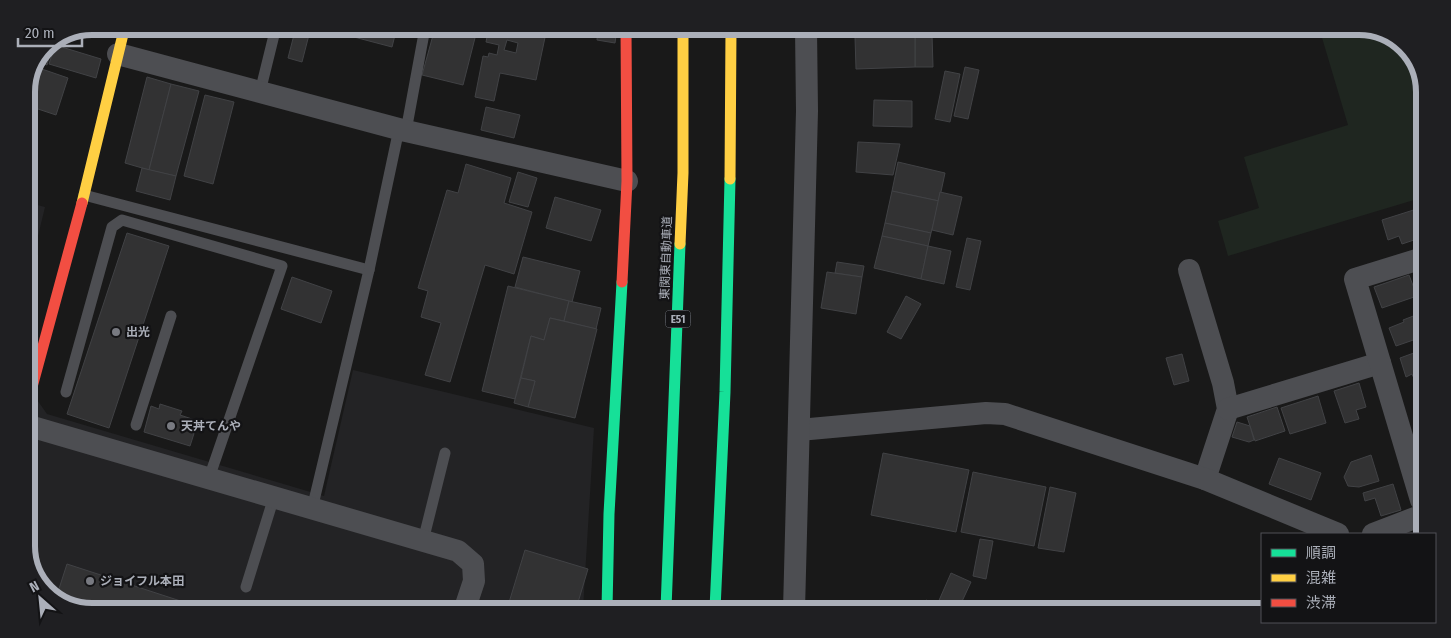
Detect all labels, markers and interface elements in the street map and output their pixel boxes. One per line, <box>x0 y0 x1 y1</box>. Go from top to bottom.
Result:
scale bar <box>18 15 81 47</box>
text: 20 m <box>25 24 55 42</box>
street label: 東関東自動車道 <box>658 216 674 300</box>
road number: E51 <box>666 310 690 328</box>
place label: 出光 <box>126 325 150 339</box>
marker: 出光 <box>110 326 122 338</box>
place label: 天丼てんや <box>181 419 241 433</box>
marker: 天丼てんや <box>165 420 177 432</box>
legend <box>1261 533 1436 623</box>
text: 順調 <box>1306 544 1336 562</box>
text: 混雑 <box>1306 569 1336 587</box>
north arrow <box>15 573 65 623</box>
place label: ジョイフル本田 <box>100 574 184 588</box>
marker: ジョイフル本田 <box>84 575 96 587</box>
text: N <box>27 577 42 596</box>
text: 渋滞 <box>1306 594 1336 612</box>

